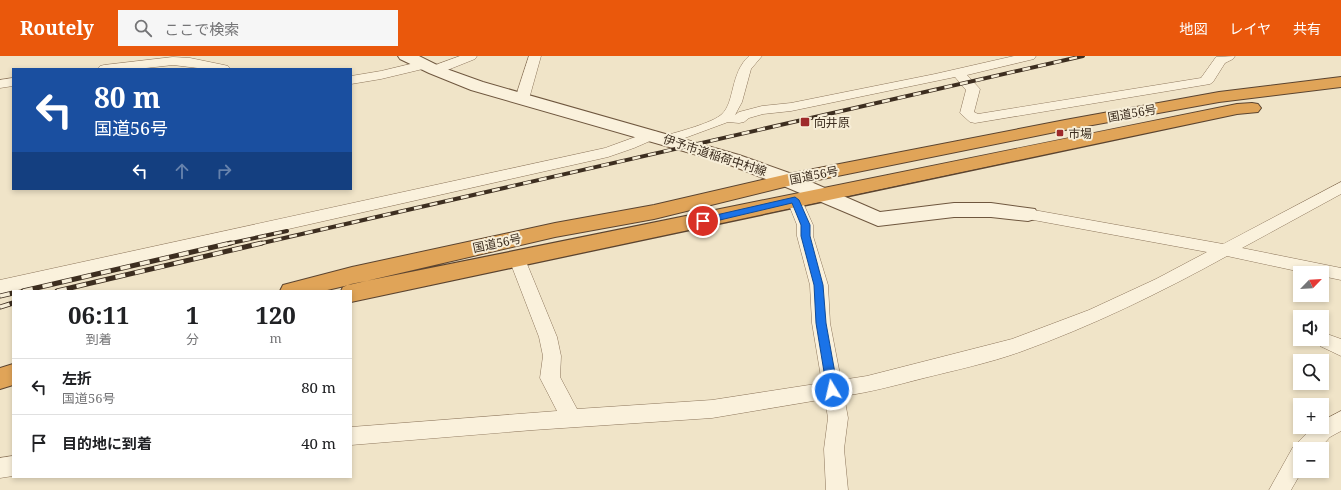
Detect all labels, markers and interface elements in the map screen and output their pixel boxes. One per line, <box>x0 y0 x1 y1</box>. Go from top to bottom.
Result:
search box <box>118 10 398 46</box>
text: Routely <box>20 15 94 41</box>
icon: search <box>132 17 154 39</box>
text: ここで検索 <box>164 19 239 39</box>
text: 地図 <box>1179 19 1207 38</box>
text: レイヤ <box>1229 19 1271 38</box>
text: 共有 <box>1293 19 1321 38</box>
text: 80 m <box>94 78 161 116</box>
icon: left <box>28 84 80 136</box>
street label: 国道56号 <box>1106 100 1158 126</box>
place label: 向井原 <box>814 114 850 131</box>
text: 国道56号 <box>94 116 168 140</box>
marker: 向井原 <box>799 116 811 128</box>
place label: 市場 <box>1068 125 1092 142</box>
marker: 市場 <box>1055 128 1065 138</box>
street label: 伊予市道稲荷中村線 <box>661 130 769 180</box>
icon: left <box>129 160 151 182</box>
icon: ahead <box>171 160 193 182</box>
icon: right <box>213 160 235 182</box>
street label: 国道56号 <box>788 162 840 188</box>
pin <box>686 204 720 238</box>
icon: arrive <box>692 210 714 232</box>
street label: 国道56号 <box>471 230 523 256</box>
north arrow <box>1293 266 1329 302</box>
map controls <box>1293 266 1329 478</box>
text: 06:11 <box>68 298 130 331</box>
text: 1 <box>186 298 199 331</box>
text: 120 <box>255 298 296 331</box>
button: sound <box>1293 310 1329 346</box>
text: m <box>269 329 282 347</box>
text: 到着 <box>86 330 112 348</box>
text: 分 <box>186 330 199 348</box>
button: search <box>1293 354 1329 390</box>
text: 左折 <box>62 368 92 388</box>
position arrow <box>811 369 853 411</box>
icon: left <box>28 376 50 398</box>
text: 80 m <box>301 377 336 397</box>
text: 国道56号 <box>62 389 116 407</box>
button: + <box>1293 398 1329 434</box>
icon: arrive <box>28 432 50 454</box>
text: 目的地に到着 <box>62 433 152 453</box>
text: 40 m <box>301 433 336 453</box>
button: − <box>1293 442 1329 478</box>

